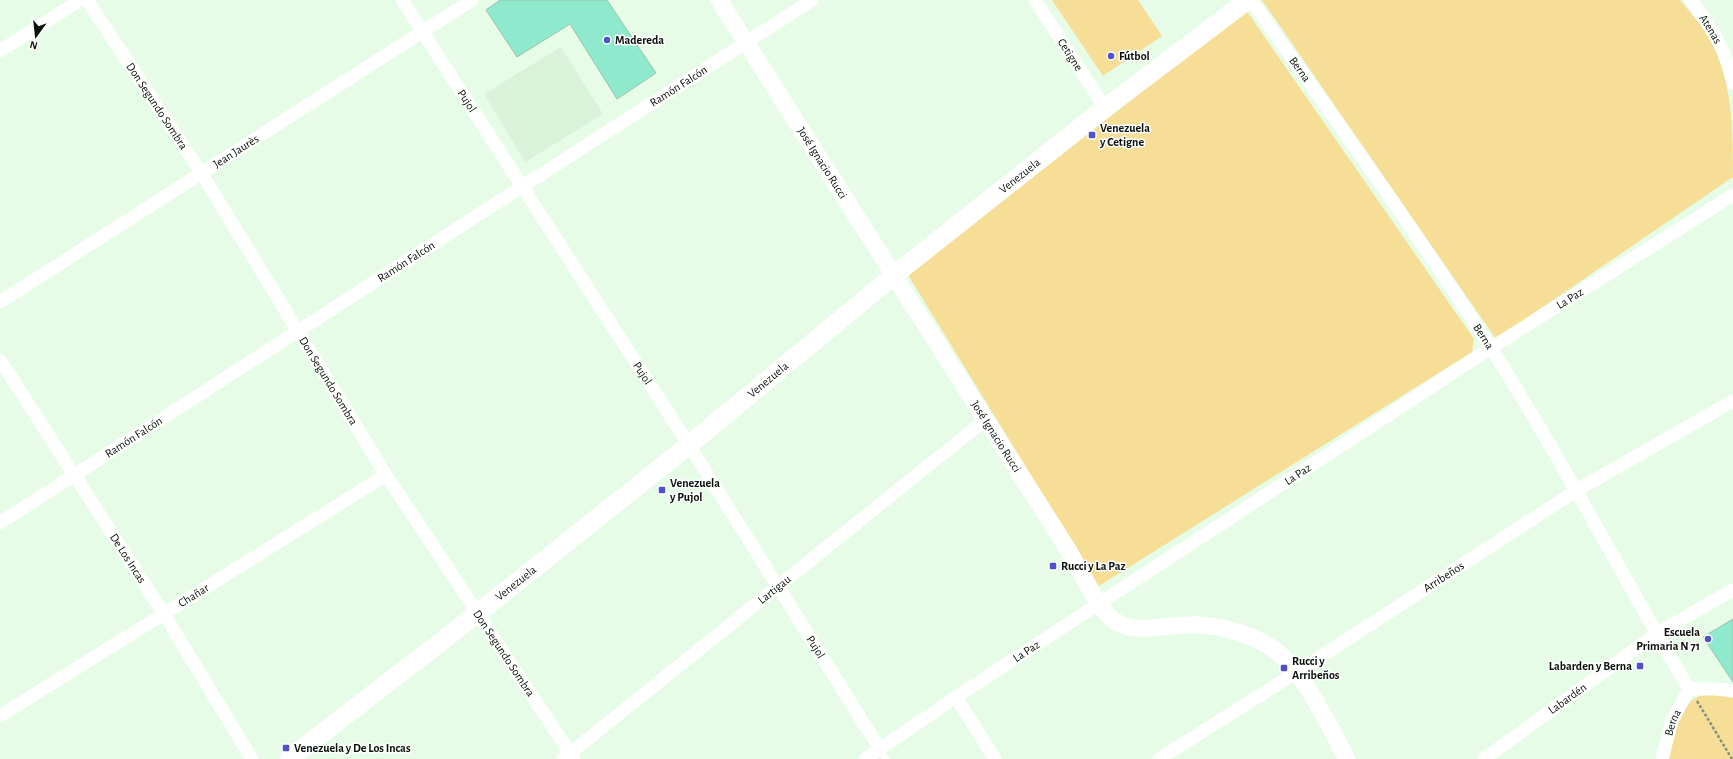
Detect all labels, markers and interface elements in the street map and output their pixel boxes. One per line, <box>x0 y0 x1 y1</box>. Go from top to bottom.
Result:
street label: Atenas <box>1697 12 1724 46</box>
north arrow <box>16 16 56 56</box>
place label: Madereda <box>615 34 664 46</box>
marker: Madereda <box>602 35 612 45</box>
street label: Cetigne <box>1056 36 1085 73</box>
text: N <box>28 39 39 51</box>
place label: Fútbol <box>1119 50 1150 62</box>
marker: Fútbol <box>1106 51 1116 61</box>
street label: Berna <box>1287 55 1313 84</box>
street label: Don Segundo Sombra <box>124 61 190 152</box>
street label: Ramón Falcón <box>648 63 709 109</box>
street label: Pujol <box>455 87 479 114</box>
place label: Venezuela y Cetigne <box>1099 122 1150 149</box>
street label: José Ignacio Rucci <box>795 125 850 201</box>
marker: Venezuela y Cetigne <box>1087 130 1097 140</box>
street label: Jean Jaurès <box>211 132 261 170</box>
street label: Venezuela <box>997 156 1043 195</box>
street label: Ramón Falcón <box>375 239 437 284</box>
street label: La Paz <box>1554 285 1585 311</box>
street label: Berna <box>1471 322 1496 352</box>
street label: Don Segundo Sombra <box>297 335 360 427</box>
street label: Venezuela <box>745 359 791 400</box>
street label: Pujol <box>631 360 654 387</box>
street label: José Ignacio Rucci <box>969 399 1023 474</box>
street label: Ramón Falcón <box>103 414 164 460</box>
street label: La Paz <box>1282 461 1313 487</box>
place label: Venezuela y Pujol <box>669 477 720 504</box>
marker: Venezuela y Pujol <box>657 485 667 495</box>
street label: De Los Incas <box>108 531 148 585</box>
street label: Arribeños <box>1421 559 1466 594</box>
place label: Rucci y La Paz <box>1061 560 1126 573</box>
marker: Rucci y La Paz <box>1048 561 1058 571</box>
street label: Venezuela <box>493 563 539 603</box>
street label: Lartigau <box>756 573 793 606</box>
street label: Chañar <box>176 581 211 609</box>
street label: Don Segundo Sombra <box>471 608 537 699</box>
place label: Escuela Primaria N 71 <box>1636 626 1700 652</box>
street label: Pujol <box>804 633 827 660</box>
marker: Escuela Primaria N 71 <box>1703 634 1713 644</box>
street label: La Paz <box>1011 638 1042 664</box>
place label: Rucci y Arribeños <box>1292 655 1340 681</box>
place label: Labarden y Berna <box>1549 660 1632 673</box>
marker: Labarden y Berna <box>1635 661 1645 671</box>
marker: Rucci y Arribeños <box>1279 663 1289 673</box>
street label: Labardén <box>1546 681 1589 716</box>
street label: Berna <box>1662 707 1683 737</box>
place label: Venezuela y De Los Incas <box>294 742 411 755</box>
marker: Venezuela y De Los Incas <box>281 743 291 753</box>

